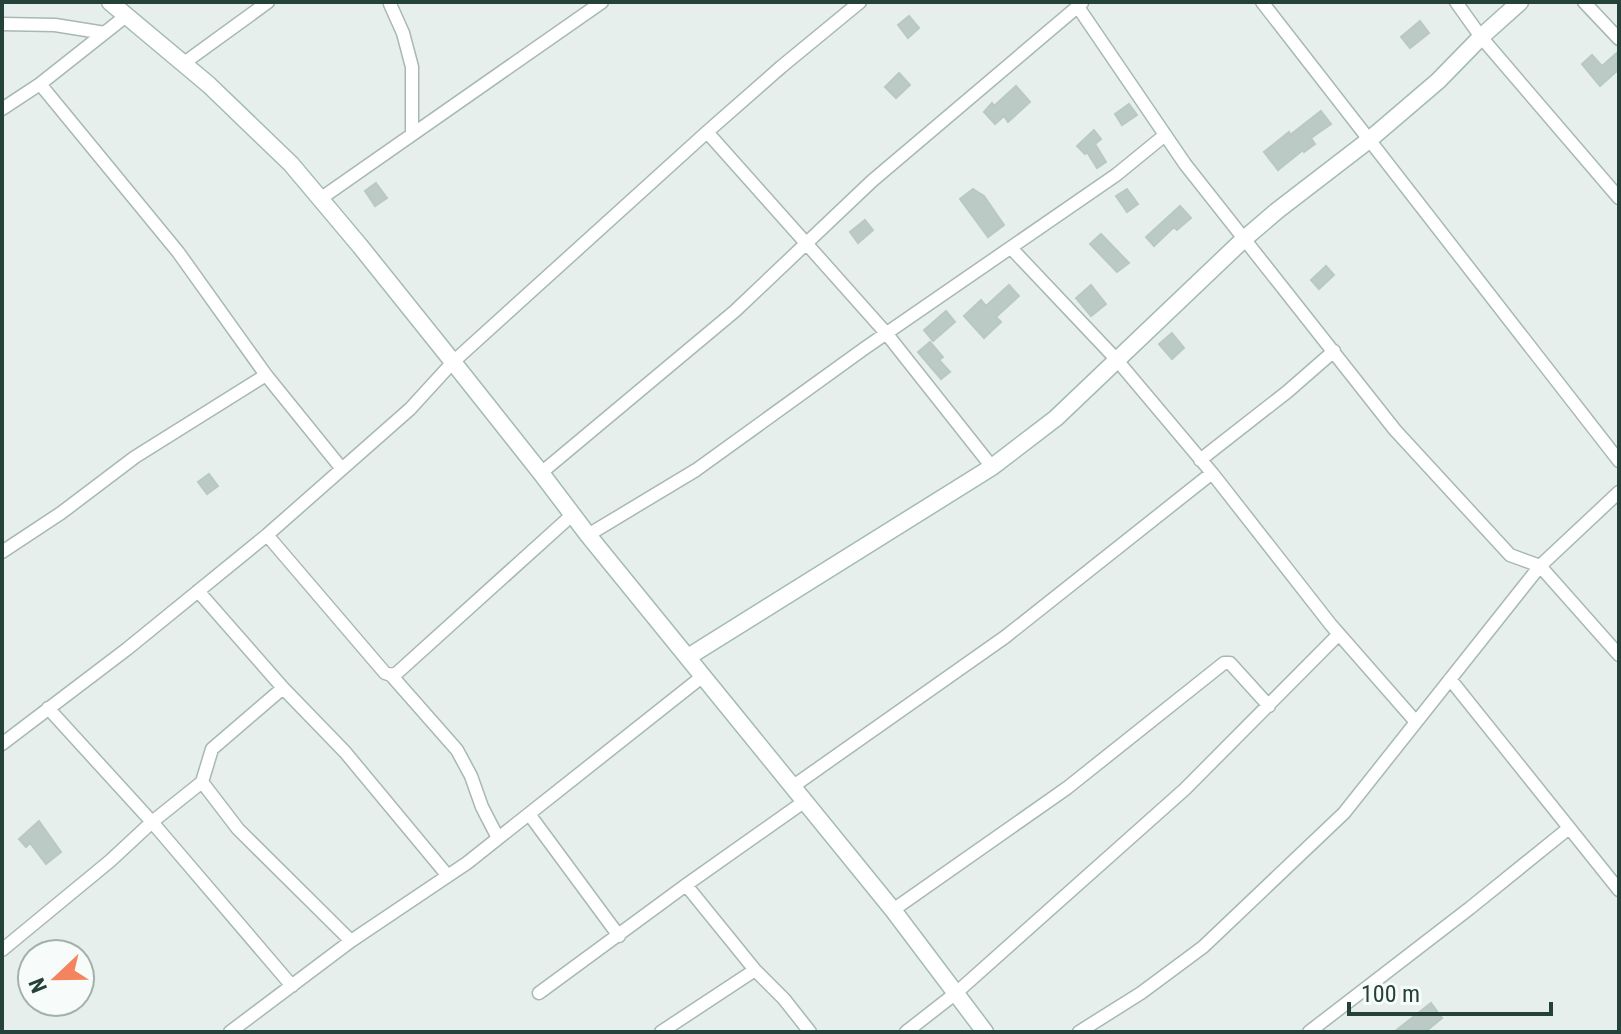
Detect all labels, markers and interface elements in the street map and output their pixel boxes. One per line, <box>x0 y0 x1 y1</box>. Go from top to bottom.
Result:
north arrow <box>16 938 96 1018</box>
scale bar <box>1349 966 1551 1016</box>
text: N <box>24 974 52 996</box>
text: 100 m <box>1361 980 1420 1008</box>

